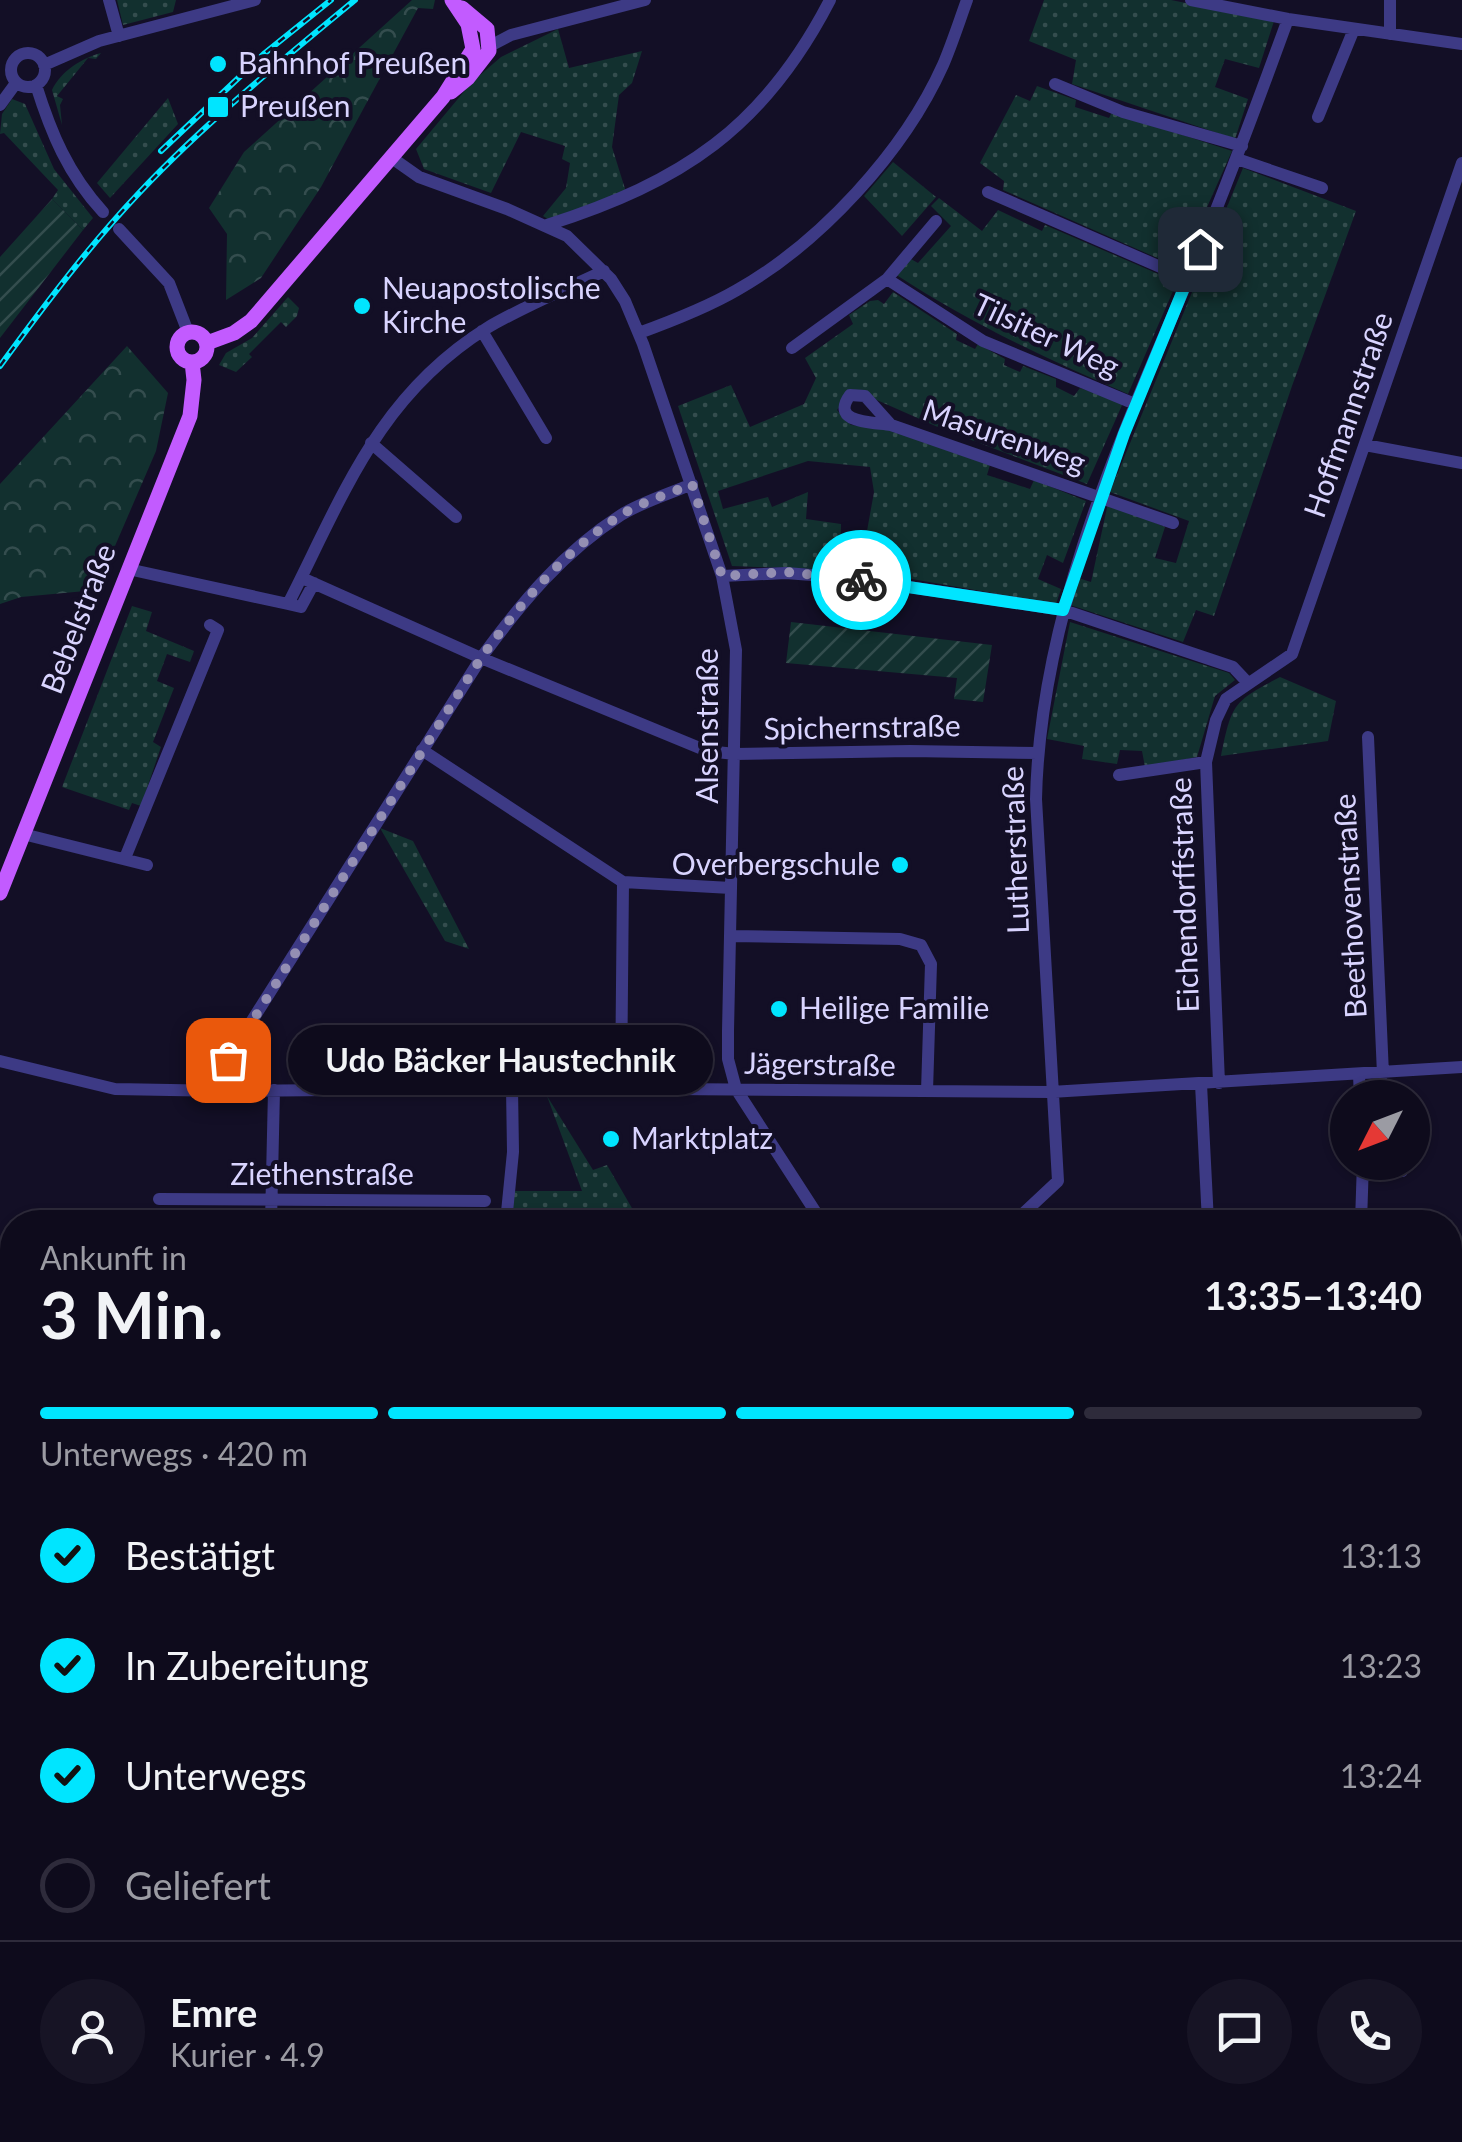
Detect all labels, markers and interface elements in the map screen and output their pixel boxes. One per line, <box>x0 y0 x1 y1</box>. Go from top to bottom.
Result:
place label: Bahnhof Preußen <box>238 44 467 80</box>
marker: Bahnhof Preußen <box>207 53 229 75</box>
place label: Preußen <box>240 87 351 123</box>
marker: Preußen <box>205 94 231 120</box>
pin <box>1158 207 1243 292</box>
icon: home <box>1173 222 1228 277</box>
place label: Neuapostolische Kirche <box>382 269 601 339</box>
street label: Tilsiter Weg <box>968 285 1126 384</box>
marker: Neuapostolische Kirche <box>351 295 373 317</box>
street label: Hoffmannstraße <box>1295 307 1399 522</box>
street label: Masurenweg <box>919 390 1091 480</box>
courier <box>811 530 911 630</box>
street label: Bebelstraße <box>32 538 122 698</box>
icon: bike <box>834 553 889 608</box>
street label: Alsenstraße <box>688 648 724 804</box>
street label: Spichernstraße <box>763 706 961 746</box>
street label: Lutherstraße <box>993 765 1035 935</box>
street label: Eichendorffstraße <box>1161 777 1205 1013</box>
street label: Beethovenstraße <box>1325 793 1373 1019</box>
place label: Overbergschule <box>672 845 880 881</box>
marker: Overbergschule <box>889 854 911 876</box>
place label: Heilige Familie <box>799 989 989 1025</box>
marker: Heilige Familie <box>768 998 790 1020</box>
pin <box>186 1018 271 1103</box>
callout: Udo Bäcker Haustechnik <box>288 1025 713 1095</box>
icon: bag <box>201 1033 256 1088</box>
text: Udo Bäcker Haustechnik <box>325 1040 676 1079</box>
street label: Jägerstraße <box>744 1044 896 1082</box>
north arrow <box>1330 1080 1430 1180</box>
map controls <box>1330 1080 1430 1180</box>
place label: Marktplatz <box>631 1119 773 1155</box>
marker: Marktplatz <box>600 1128 622 1150</box>
street label: Ziethenstraße <box>230 1155 414 1191</box>
text: Ankunft in <box>40 1238 187 1277</box>
text: 13:35–13:40 <box>1204 1272 1422 1318</box>
text: 3 Min. <box>40 1275 223 1353</box>
text: Unterwegs · 420 m <box>40 1434 308 1473</box>
icon: check <box>40 1528 95 1583</box>
text: Bestätigt <box>125 1532 275 1578</box>
text: 13:13 <box>1340 1536 1422 1575</box>
icon: check <box>40 1638 95 1693</box>
text: In Zubereitung <box>125 1642 369 1688</box>
text: 13:23 <box>1340 1646 1422 1685</box>
icon: check <box>40 1748 95 1803</box>
text: Unterwegs <box>125 1752 307 1798</box>
text: 13:24 <box>1340 1756 1422 1795</box>
text: Geliefert <box>125 1862 271 1908</box>
button: person <box>40 1979 145 2084</box>
button: chat <box>1187 1979 1292 2084</box>
button: phone <box>1317 1979 1422 2084</box>
text: Emre <box>170 1989 257 2035</box>
text: Kurier · 4.9 <box>170 2035 325 2074</box>

